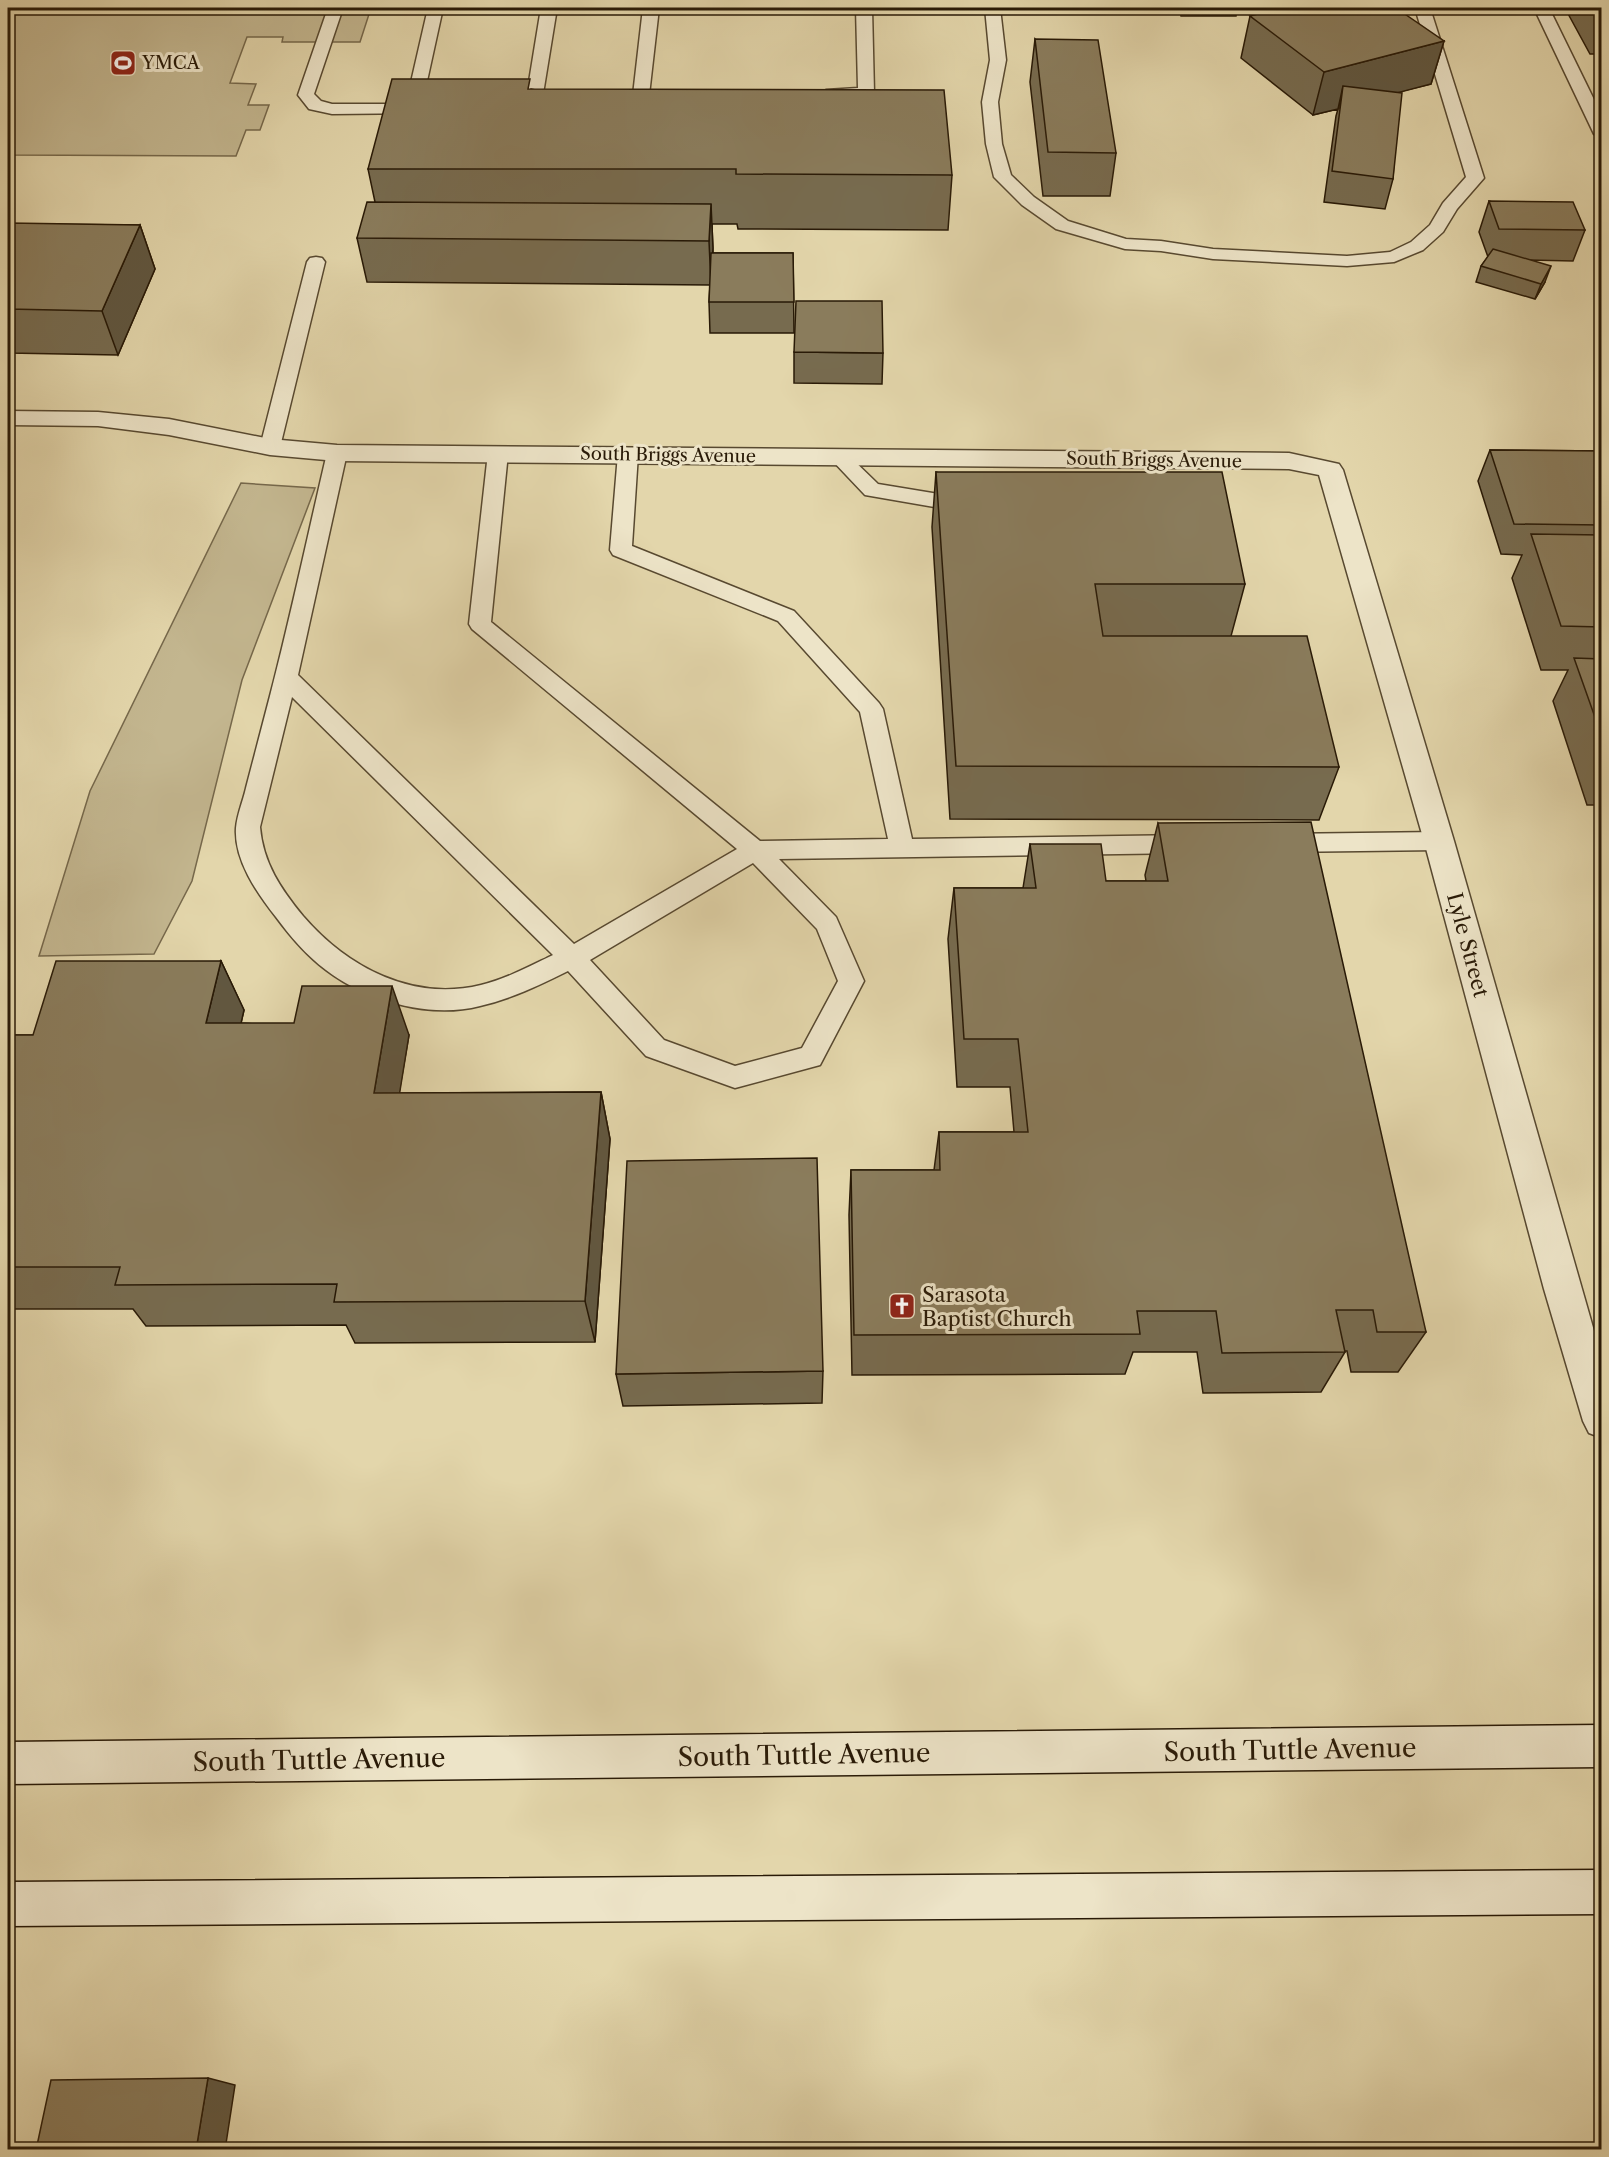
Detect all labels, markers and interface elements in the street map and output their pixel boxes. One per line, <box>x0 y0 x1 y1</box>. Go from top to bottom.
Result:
sports icon: YMCA <box>108 48 138 78</box>
place label: YMCA <box>141 52 201 74</box>
street label: South Briggs Avenue <box>580 442 756 468</box>
street label: South Briggs Avenue <box>1066 447 1242 473</box>
street label: Lyle Street <box>1442 890 1494 1001</box>
place label: Sarasota Baptist Church <box>922 1282 1072 1331</box>
church icon: Sarasota Baptist Church <box>887 1291 917 1321</box>
street label: South Tuttle Avenue <box>1163 1732 1417 1768</box>
street label: South Tuttle Avenue <box>677 1737 931 1773</box>
street label: South Tuttle Avenue <box>192 1742 446 1778</box>

